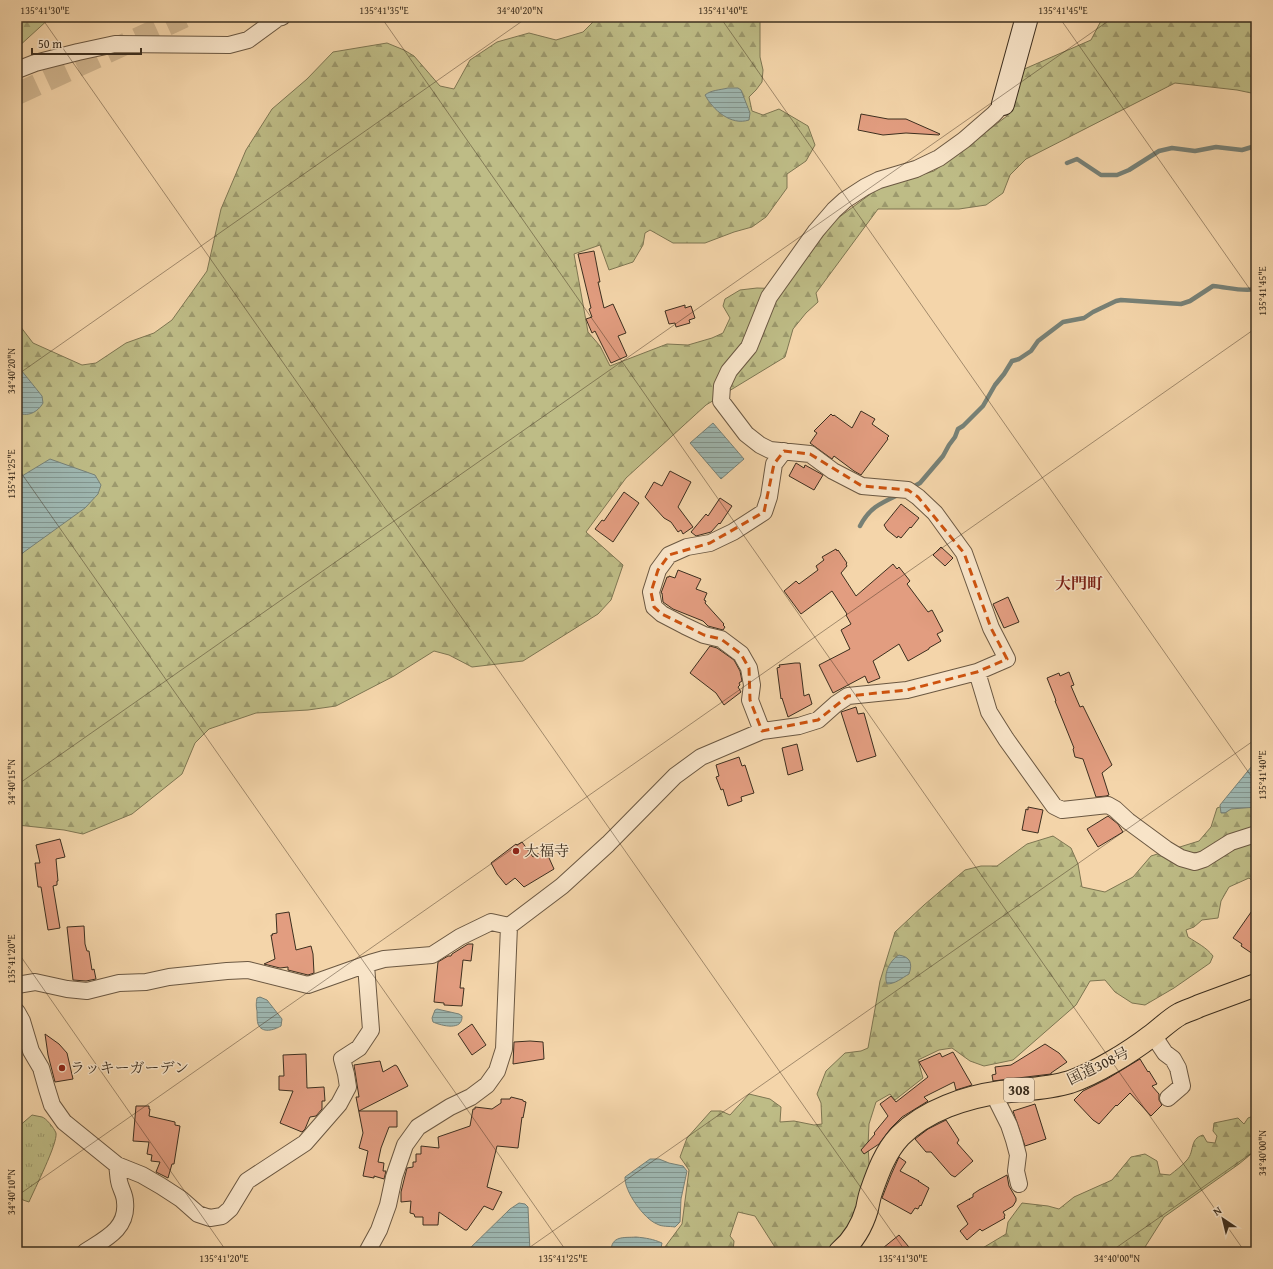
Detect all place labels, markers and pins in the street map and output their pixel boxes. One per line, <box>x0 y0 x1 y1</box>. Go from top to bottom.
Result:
place label: 大福寺 <box>524 840 569 861</box>
marker: 大福寺 <box>511 846 521 856</box>
place label: ラッキーガーデン <box>70 1057 189 1078</box>
marker: ラッキーガーデン <box>57 1063 67 1073</box>

